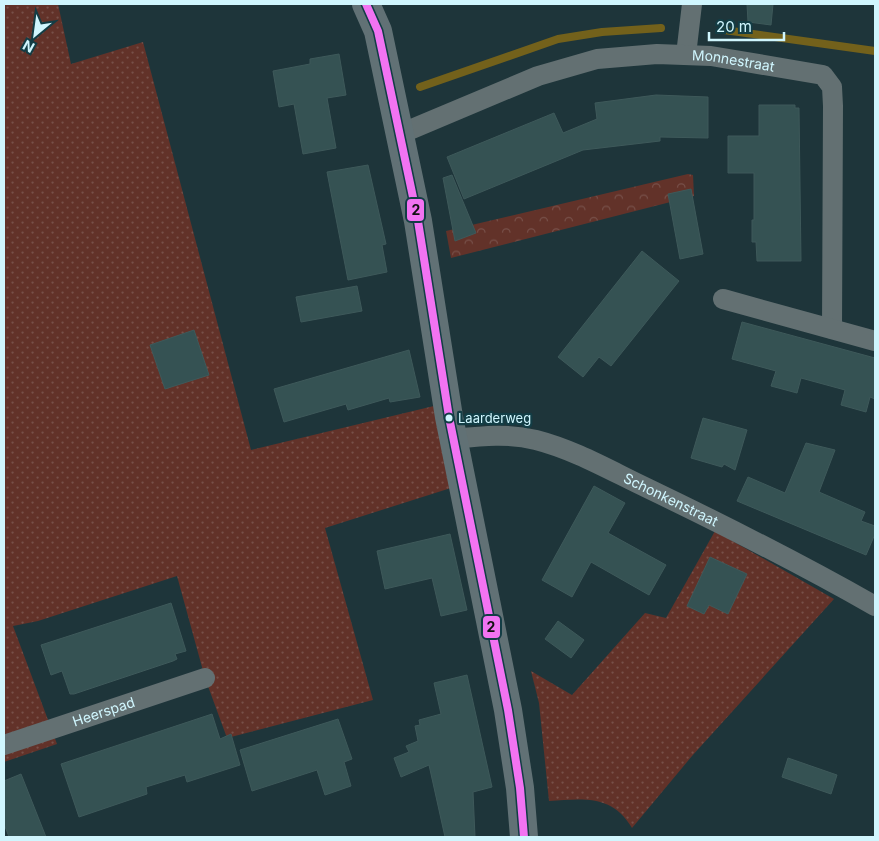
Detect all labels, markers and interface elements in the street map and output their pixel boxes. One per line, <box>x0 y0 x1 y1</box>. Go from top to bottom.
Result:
north arrow <box>10 10 60 60</box>
scale bar <box>709 10 784 42</box>
text: 20 m <box>716 17 752 36</box>
text: N <box>20 37 37 57</box>
street label: Monnestraat <box>692 46 776 75</box>
line badge: 2 <box>406 198 425 222</box>
text: 2 <box>412 201 421 218</box>
place label: Laarderweg <box>458 410 531 426</box>
marker: Laarderweg <box>444 413 454 423</box>
street label: Schonkenstraat <box>621 469 722 530</box>
line badge: 2 <box>482 615 501 639</box>
text: 2 <box>487 618 496 635</box>
street label: Heerspad <box>70 693 137 730</box>

